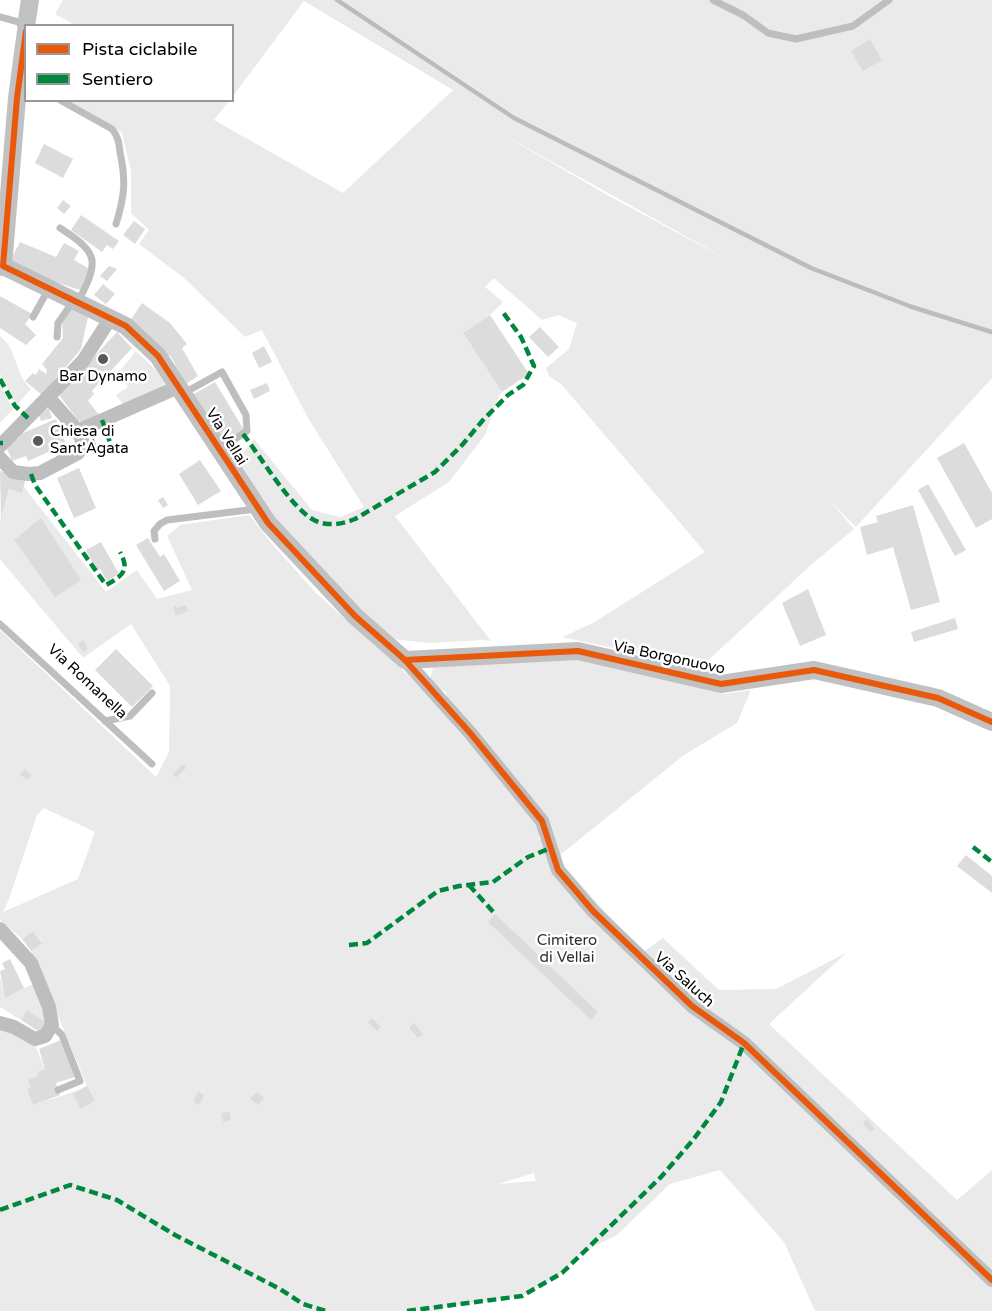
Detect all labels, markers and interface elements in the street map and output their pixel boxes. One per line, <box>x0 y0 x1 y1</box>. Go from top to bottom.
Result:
legend <box>24 24 234 102</box>
text: Pista ciclabile <box>82 38 197 60</box>
text: Sentiero <box>82 68 153 90</box>
marker: Bar Dynamo <box>96 352 110 366</box>
place label: Bar Dynamo <box>59 368 147 386</box>
street label: Via Vellai <box>201 405 251 469</box>
place label: Chiesa di Sant'Agata <box>50 423 129 458</box>
marker: Chiesa di Sant'Agata <box>31 434 45 448</box>
street label: Via Borgonuovo <box>611 637 727 679</box>
street label: Via Romanella <box>44 641 130 723</box>
park label: Cimitero di Vellai <box>537 932 597 967</box>
street label: Via Saluch <box>650 949 718 1011</box>

